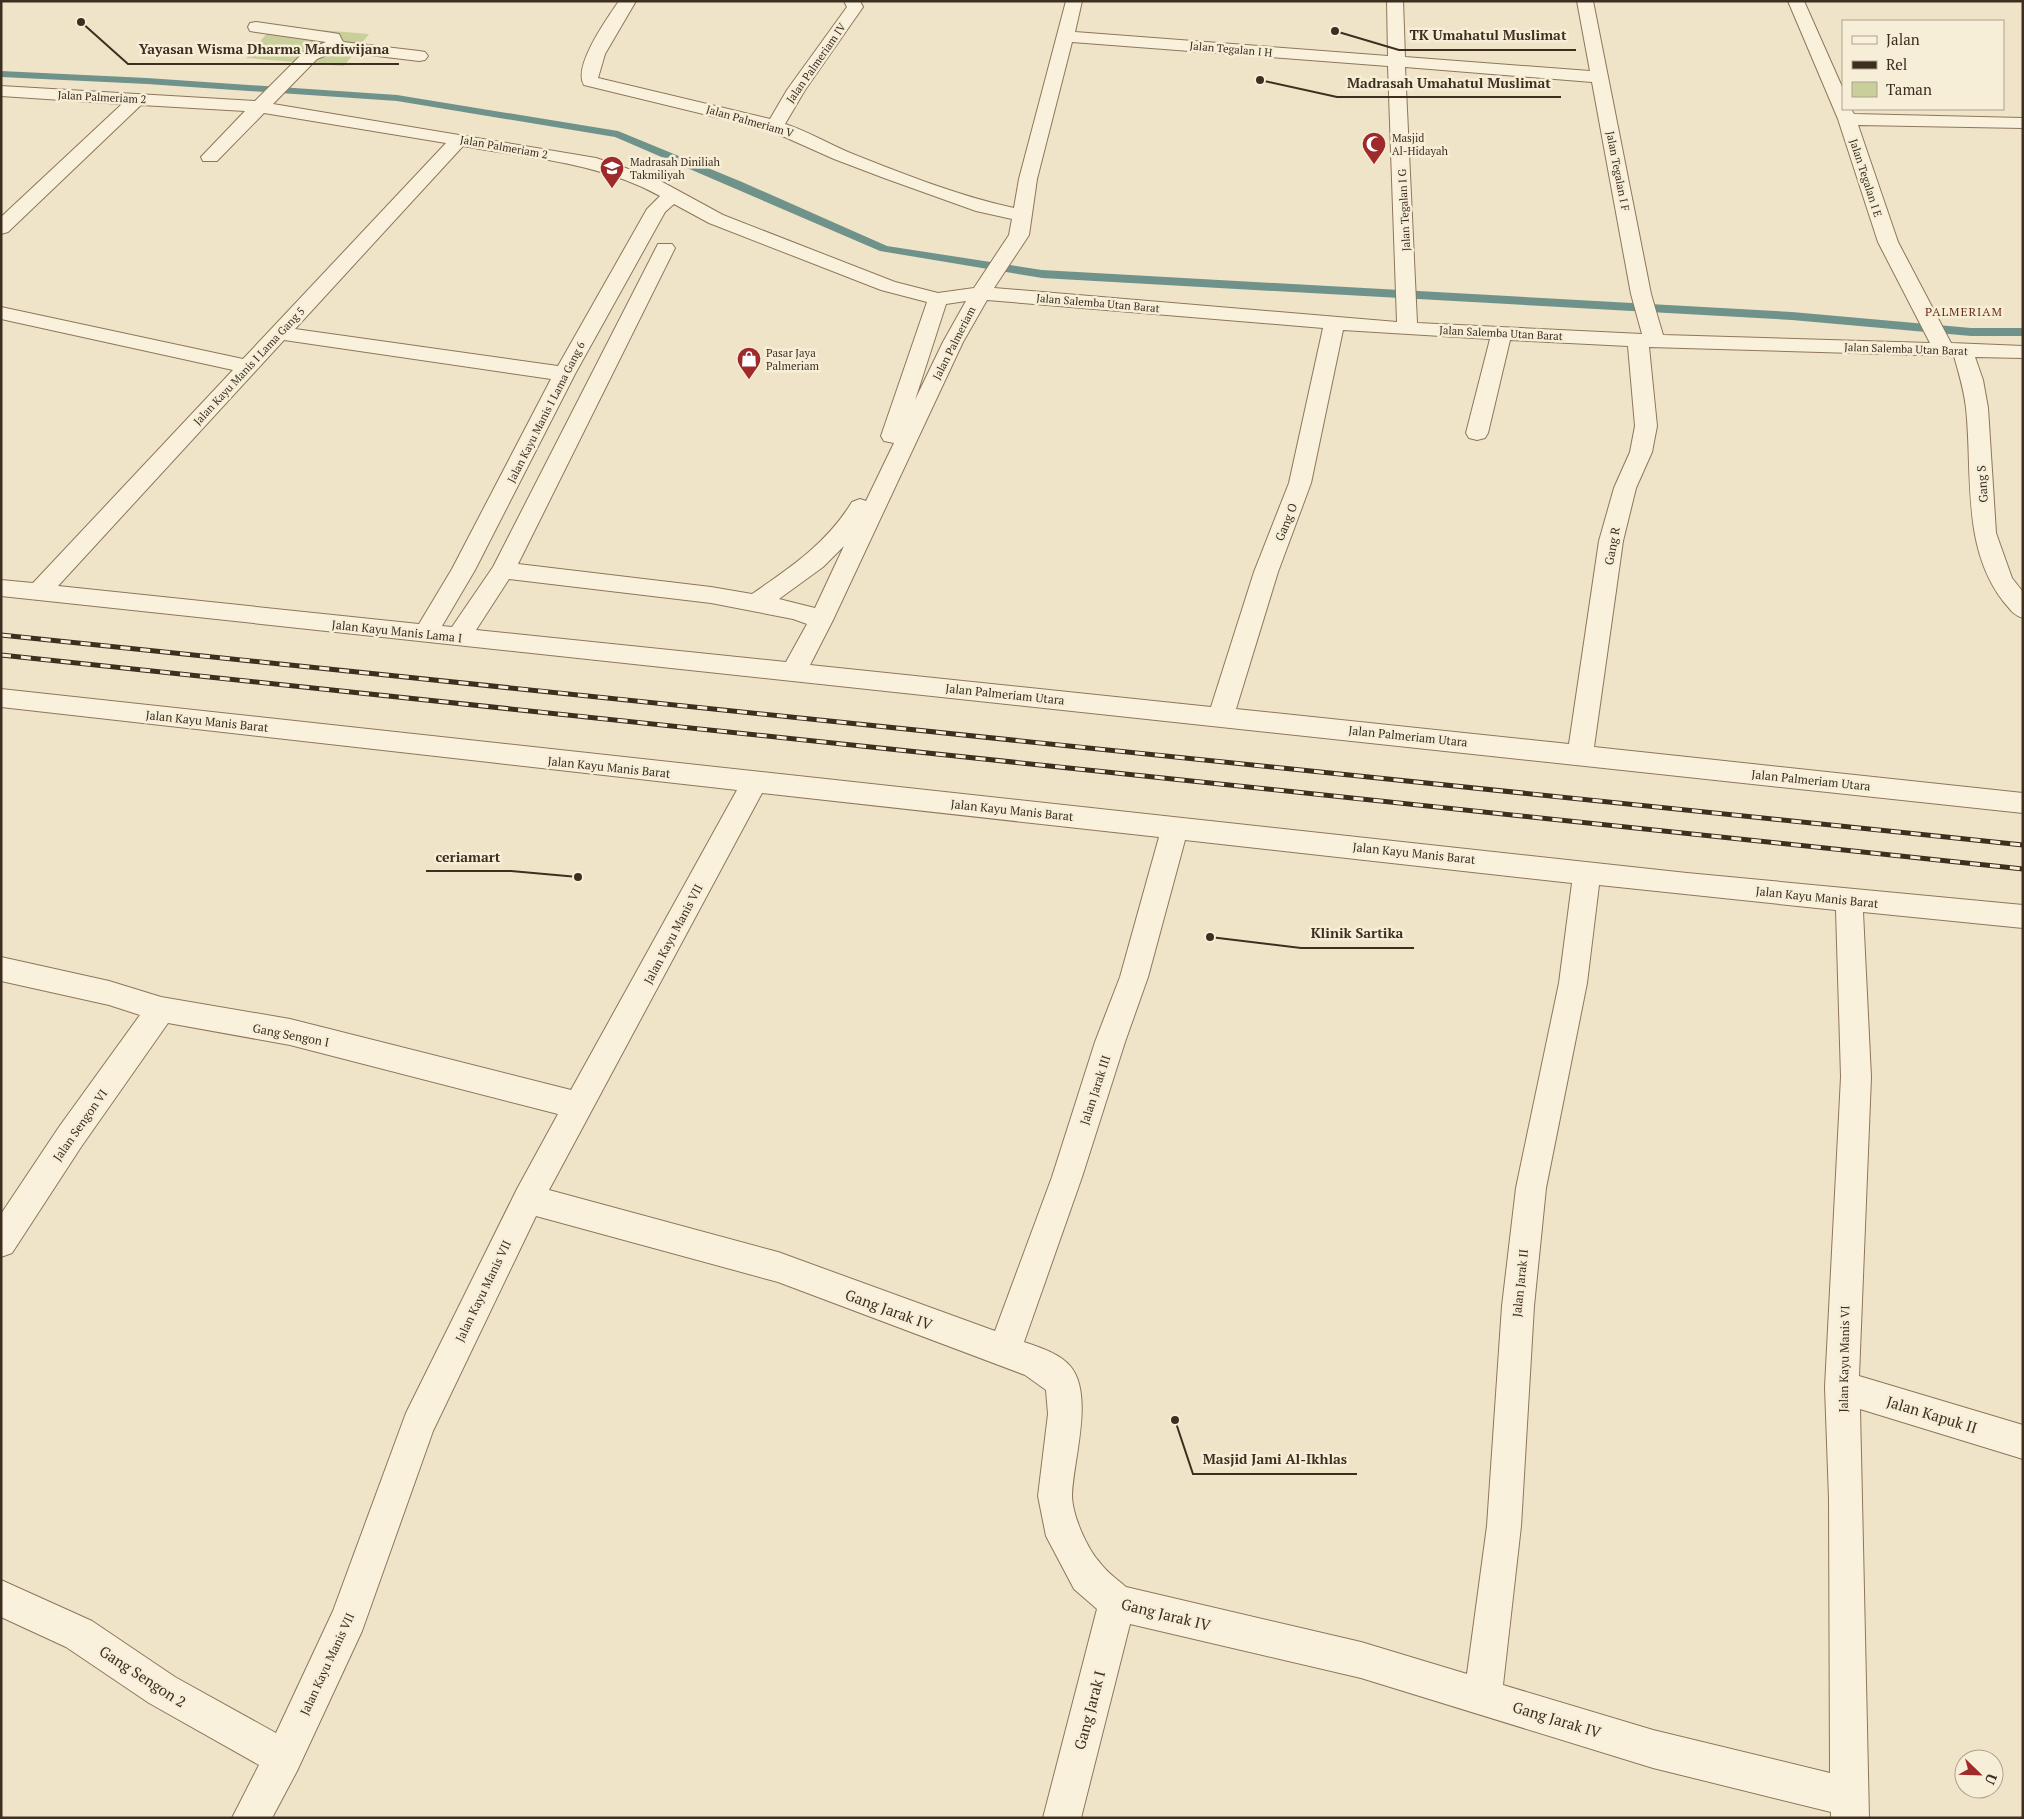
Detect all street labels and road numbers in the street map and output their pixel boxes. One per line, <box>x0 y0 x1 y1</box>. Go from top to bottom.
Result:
street label: Jalan Palmeriam IV <box>783 20 849 106</box>
street label: Jalan Tegalan I H <box>1189 38 1273 60</box>
street label: Jalan Palmeriam 2 <box>57 88 147 106</box>
street label: Jalan Palmeriam V <box>705 102 796 140</box>
street label: Jalan Tegalan I F <box>1603 130 1633 212</box>
street label: Jalan Palmeriam 2 <box>459 132 549 162</box>
street label: Jalan Tegalan I E <box>1847 137 1885 219</box>
street label: Jalan Tegalan I G <box>1395 168 1413 252</box>
street label: Jalan Salemba Utan Barat <box>1036 291 1160 315</box>
street label: Jalan Kayu Manis I Lama Gang 5 <box>190 304 308 428</box>
street label: Jalan Palmeriam <box>930 304 979 382</box>
street label: Jalan Salemba Utan Barat <box>1439 323 1563 343</box>
street label: Jalan Kayu Manis I Lama Gang 6 <box>504 339 588 485</box>
street label: Jalan Salemba Utan Barat <box>1844 340 1968 358</box>
street label: Gang S <box>1973 465 1991 503</box>
street label: Gang O <box>1272 501 1300 543</box>
street label: Gang R <box>1601 525 1623 566</box>
street label: Jalan Kayu Manis Lama I <box>331 617 463 645</box>
street label: Jalan Palmeriam Utara <box>945 680 1065 708</box>
street label: Jalan Kayu Manis Barat <box>145 707 270 735</box>
street label: Jalan Palmeriam Utara <box>1348 722 1468 750</box>
street label: Jalan Kayu Manis Barat <box>547 753 672 781</box>
street label: Jalan Palmeriam Utara <box>1751 766 1871 794</box>
street label: Jalan Kayu Manis Barat <box>950 796 1075 824</box>
street label: Jalan Kayu Manis Barat <box>1352 839 1477 867</box>
street label: Jalan Kayu Manis VII <box>640 881 706 987</box>
street label: Jalan Kayu Manis Barat <box>1755 883 1880 911</box>
street label: Gang Sengon I <box>252 1020 330 1050</box>
street label: Jalan Jarak III <box>1077 1053 1113 1127</box>
street label: Jalan Sengon VI <box>50 1086 110 1164</box>
street label: Jalan Kayu Manis VII <box>452 1238 514 1344</box>
street label: Jalan Jarak II <box>1509 1248 1531 1318</box>
street label: Gang Jarak IV <box>843 1284 936 1334</box>
street label: Jalan Kayu Manis VI <box>1836 1305 1852 1413</box>
street label: Jalan Kapuk II <box>1884 1391 1980 1437</box>
street label: Gang Jarak IV <box>1119 1593 1213 1635</box>
street label: Jalan Kayu Manis VII <box>297 1610 357 1718</box>
street label: Gang Sengon 2 <box>96 1640 190 1712</box>
street label: Gang Jarak I <box>1069 1668 1109 1752</box>
street label: Gang Jarak IV <box>1510 1696 1604 1742</box>

